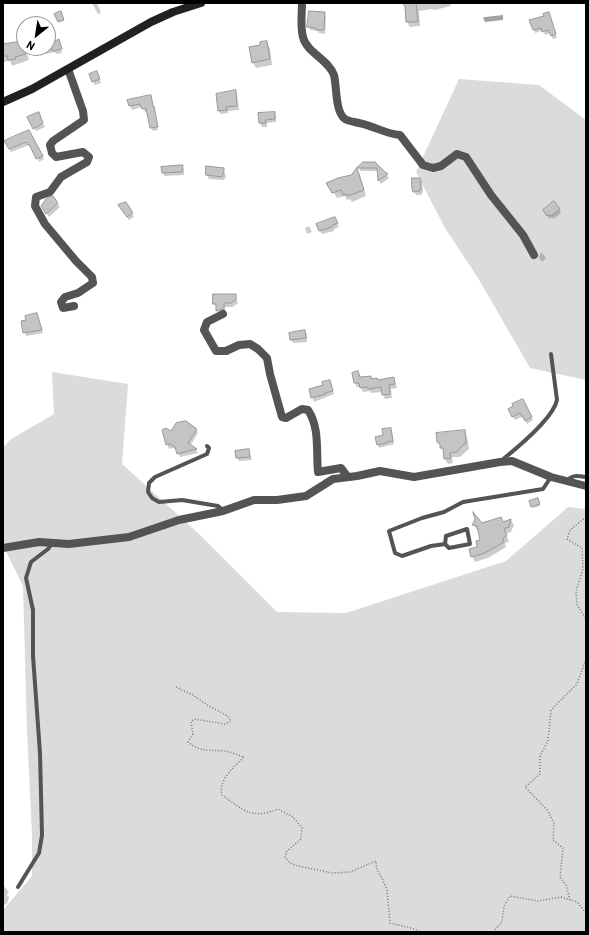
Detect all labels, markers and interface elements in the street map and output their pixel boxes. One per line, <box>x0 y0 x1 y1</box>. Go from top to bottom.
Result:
north arrow <box>16 16 56 56</box>
text: N <box>24 39 37 53</box>

